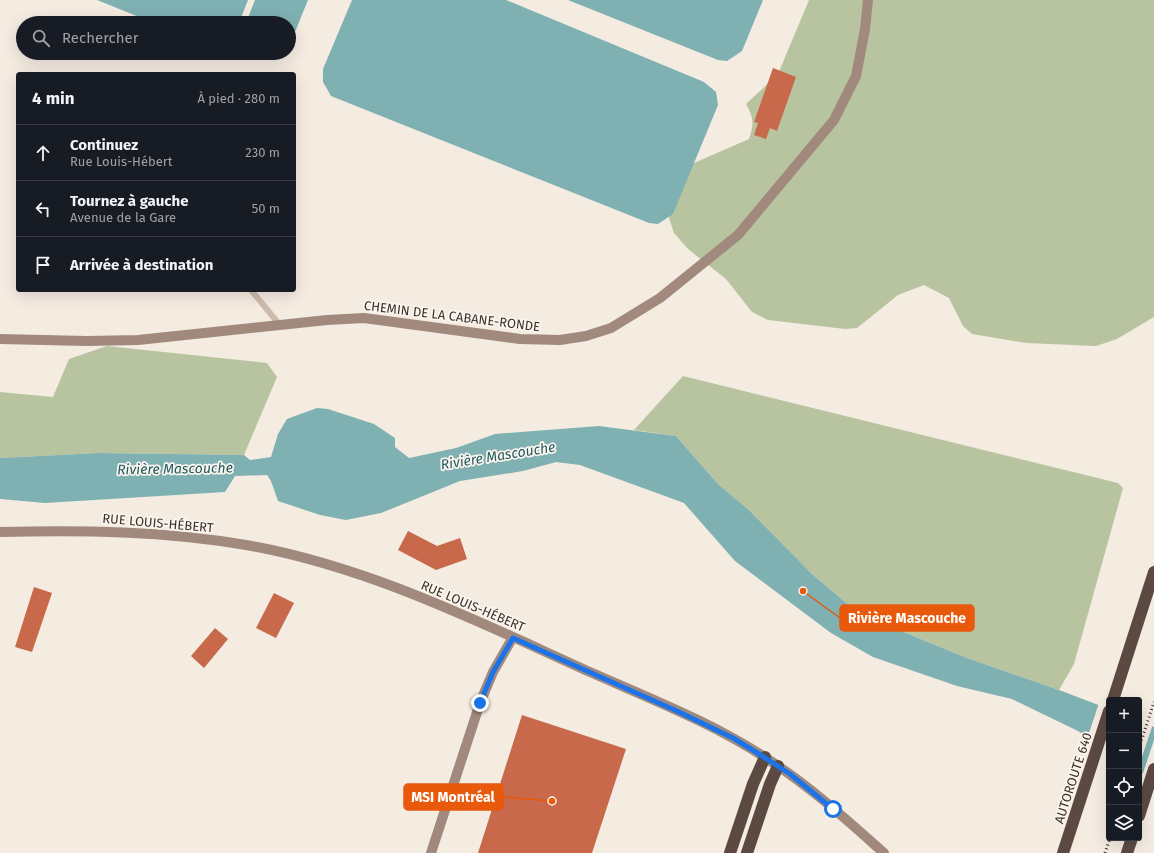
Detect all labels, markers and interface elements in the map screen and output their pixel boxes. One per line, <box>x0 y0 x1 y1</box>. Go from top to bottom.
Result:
search box <box>16 16 296 60</box>
icon: search <box>30 27 52 49</box>
text: Rechercher <box>62 29 138 47</box>
text: 4 min <box>32 88 75 109</box>
text: À pied · 280 m <box>197 91 280 106</box>
text: Continuez <box>70 136 138 154</box>
icon: ahead <box>32 142 54 164</box>
text: 230 m <box>245 145 280 160</box>
text: Rue Louis-Hébert <box>70 154 173 169</box>
text: Tournez à gauche <box>70 192 189 210</box>
icon: left <box>32 198 54 220</box>
text: 50 m <box>252 201 280 216</box>
text: Avenue de la Gare <box>70 210 176 225</box>
icon: arrive <box>32 254 54 276</box>
text: Arrivée à destination <box>70 256 213 274</box>
street label: CHEMIN DE LA CABANE-RONDE <box>363 298 541 334</box>
water label: Rivière Mascouche <box>440 439 556 473</box>
water label: Rivière Mascouche <box>117 459 233 479</box>
street label: RUE LOUIS-HÉBERT <box>102 511 214 535</box>
street label: RUE LOUIS-HÉBERT <box>419 577 527 635</box>
callout: Rivière Mascouche <box>840 605 974 631</box>
text: Rivière Mascouche <box>848 610 966 627</box>
route end <box>471 694 489 712</box>
map controls <box>1106 697 1142 841</box>
button: + <box>1106 697 1142 733</box>
street label: AUTOROUTE 640 <box>1051 731 1095 825</box>
button: − <box>1106 733 1142 769</box>
button: locate <box>1106 769 1142 805</box>
callout: MSI Montréal <box>404 784 503 810</box>
text: MSI Montréal <box>411 789 496 806</box>
route start <box>824 800 842 818</box>
button: layers <box>1106 805 1142 841</box>

